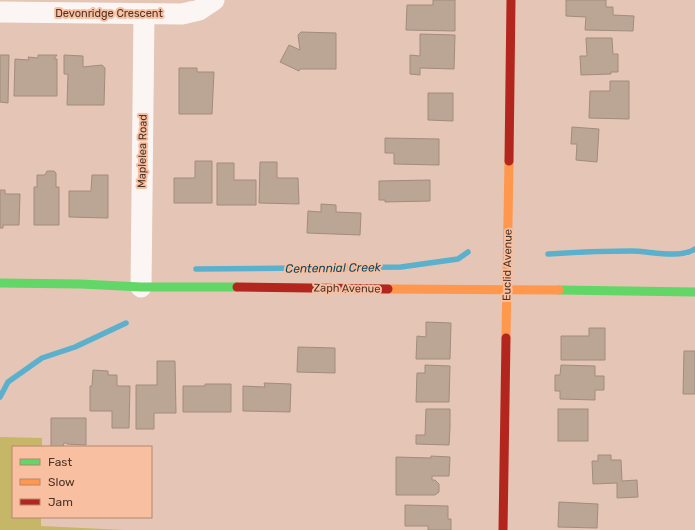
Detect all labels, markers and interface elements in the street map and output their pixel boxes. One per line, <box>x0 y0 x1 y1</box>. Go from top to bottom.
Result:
street label: Devonridge Crescent <box>55 7 163 20</box>
street label: Maplelea Road <box>135 114 150 188</box>
street label: Euclid Avenue <box>500 229 515 301</box>
water label: Centennial Creek <box>285 260 382 276</box>
street label: Zaph Avenue <box>313 281 381 296</box>
legend <box>12 446 152 518</box>
text: Fast <box>48 455 72 469</box>
text: Slow <box>48 475 75 489</box>
text: Jam <box>48 495 73 509</box>

